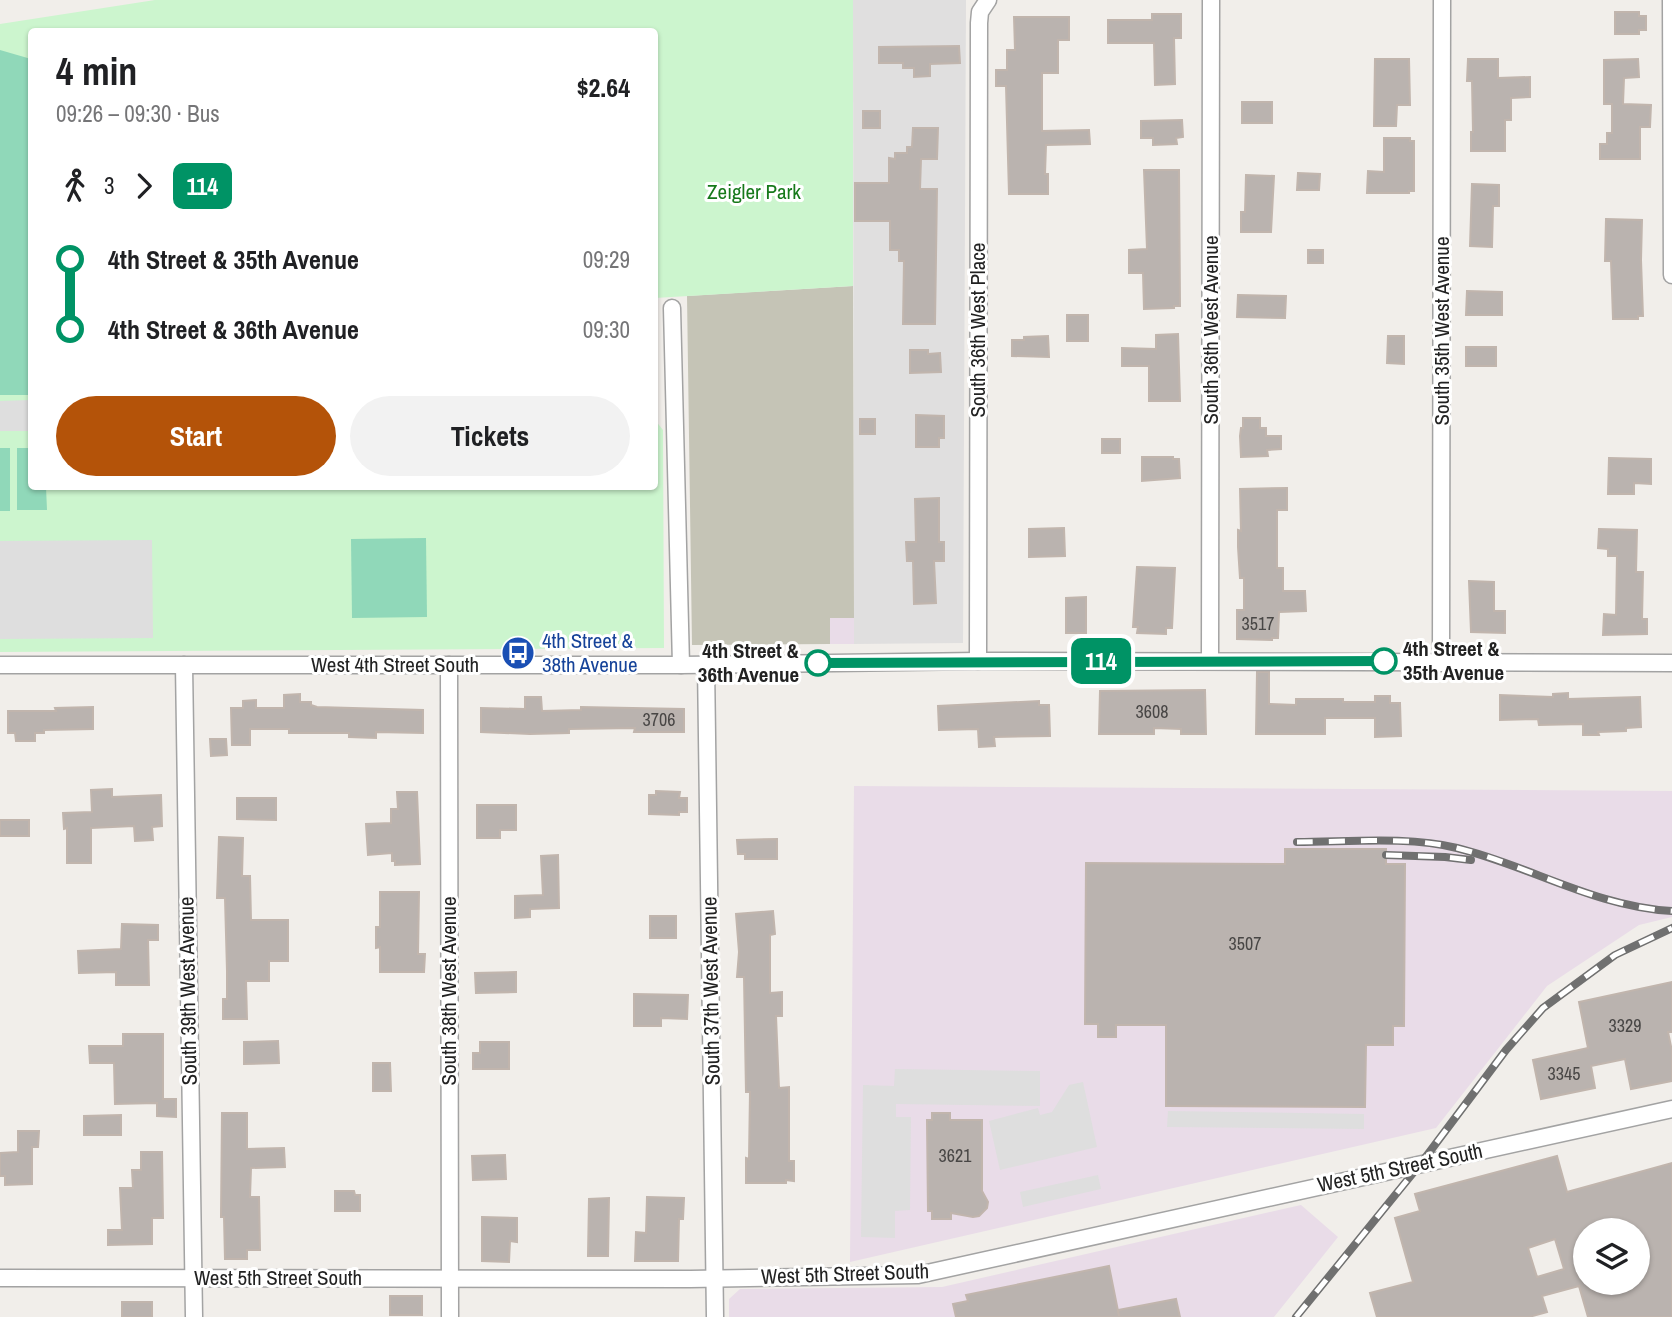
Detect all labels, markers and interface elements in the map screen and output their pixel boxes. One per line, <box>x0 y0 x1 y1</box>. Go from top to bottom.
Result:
text: 4 min <box>56 46 137 97</box>
text: $2.64 <box>577 70 630 105</box>
text: 09:26 – 09:30 · Bus <box>56 98 220 129</box>
icon: walk <box>56 167 94 205</box>
icon: forward <box>125 167 163 205</box>
text: 3 <box>104 170 115 201</box>
text: 114 <box>187 170 218 202</box>
park label: Zeigler Park <box>707 177 801 206</box>
street label: South 36th West Avenue <box>1196 236 1225 424</box>
street label: South 35th West Avenue <box>1427 237 1456 425</box>
text: 4th Street & 35th Avenue <box>108 242 359 277</box>
street label: South 36th West Place <box>963 243 992 417</box>
text: 09:29 <box>583 244 630 275</box>
text: 4th Street & 36th Avenue <box>108 312 359 347</box>
text: 09:30 <box>583 314 630 345</box>
button: Start <box>56 396 336 476</box>
button: Tickets <box>350 396 630 476</box>
house number: 3517 <box>1242 611 1274 636</box>
place label: 4th Street & 38th Avenue <box>542 626 637 679</box>
bus stop icon: 4th Street & 38th Avenue <box>499 634 537 672</box>
place label: 4th Street & 35th Avenue <box>1403 634 1504 687</box>
place label: 4th Street & 36th Avenue <box>698 636 800 689</box>
line badge: 114 <box>1061 638 1141 684</box>
text: 114 <box>1085 645 1117 677</box>
marker: 4th Street & 35th Avenue <box>1371 648 1397 674</box>
street label: West 4th Street South <box>311 650 479 679</box>
marker: 4th Street & 36th Avenue <box>805 650 831 676</box>
house number: 3608 <box>1136 699 1168 724</box>
house number: 3706 <box>643 707 675 732</box>
street label: South 39th West Avenue <box>171 896 204 1086</box>
street label: South 37th West Avenue <box>694 896 727 1086</box>
street label: South 38th West Avenue <box>434 897 463 1085</box>
house number: 3507 <box>1229 931 1261 956</box>
house number: 3329 <box>1609 1013 1641 1038</box>
house number: 3345 <box>1548 1061 1580 1086</box>
street label: West 5th Street South <box>1315 1136 1485 1199</box>
house number: 3621 <box>939 1143 972 1168</box>
map controls <box>1573 1218 1650 1295</box>
button: layers <box>1573 1218 1650 1295</box>
street label: West 5th Street South <box>760 1256 930 1291</box>
street label: West 5th Street South <box>194 1263 362 1292</box>

